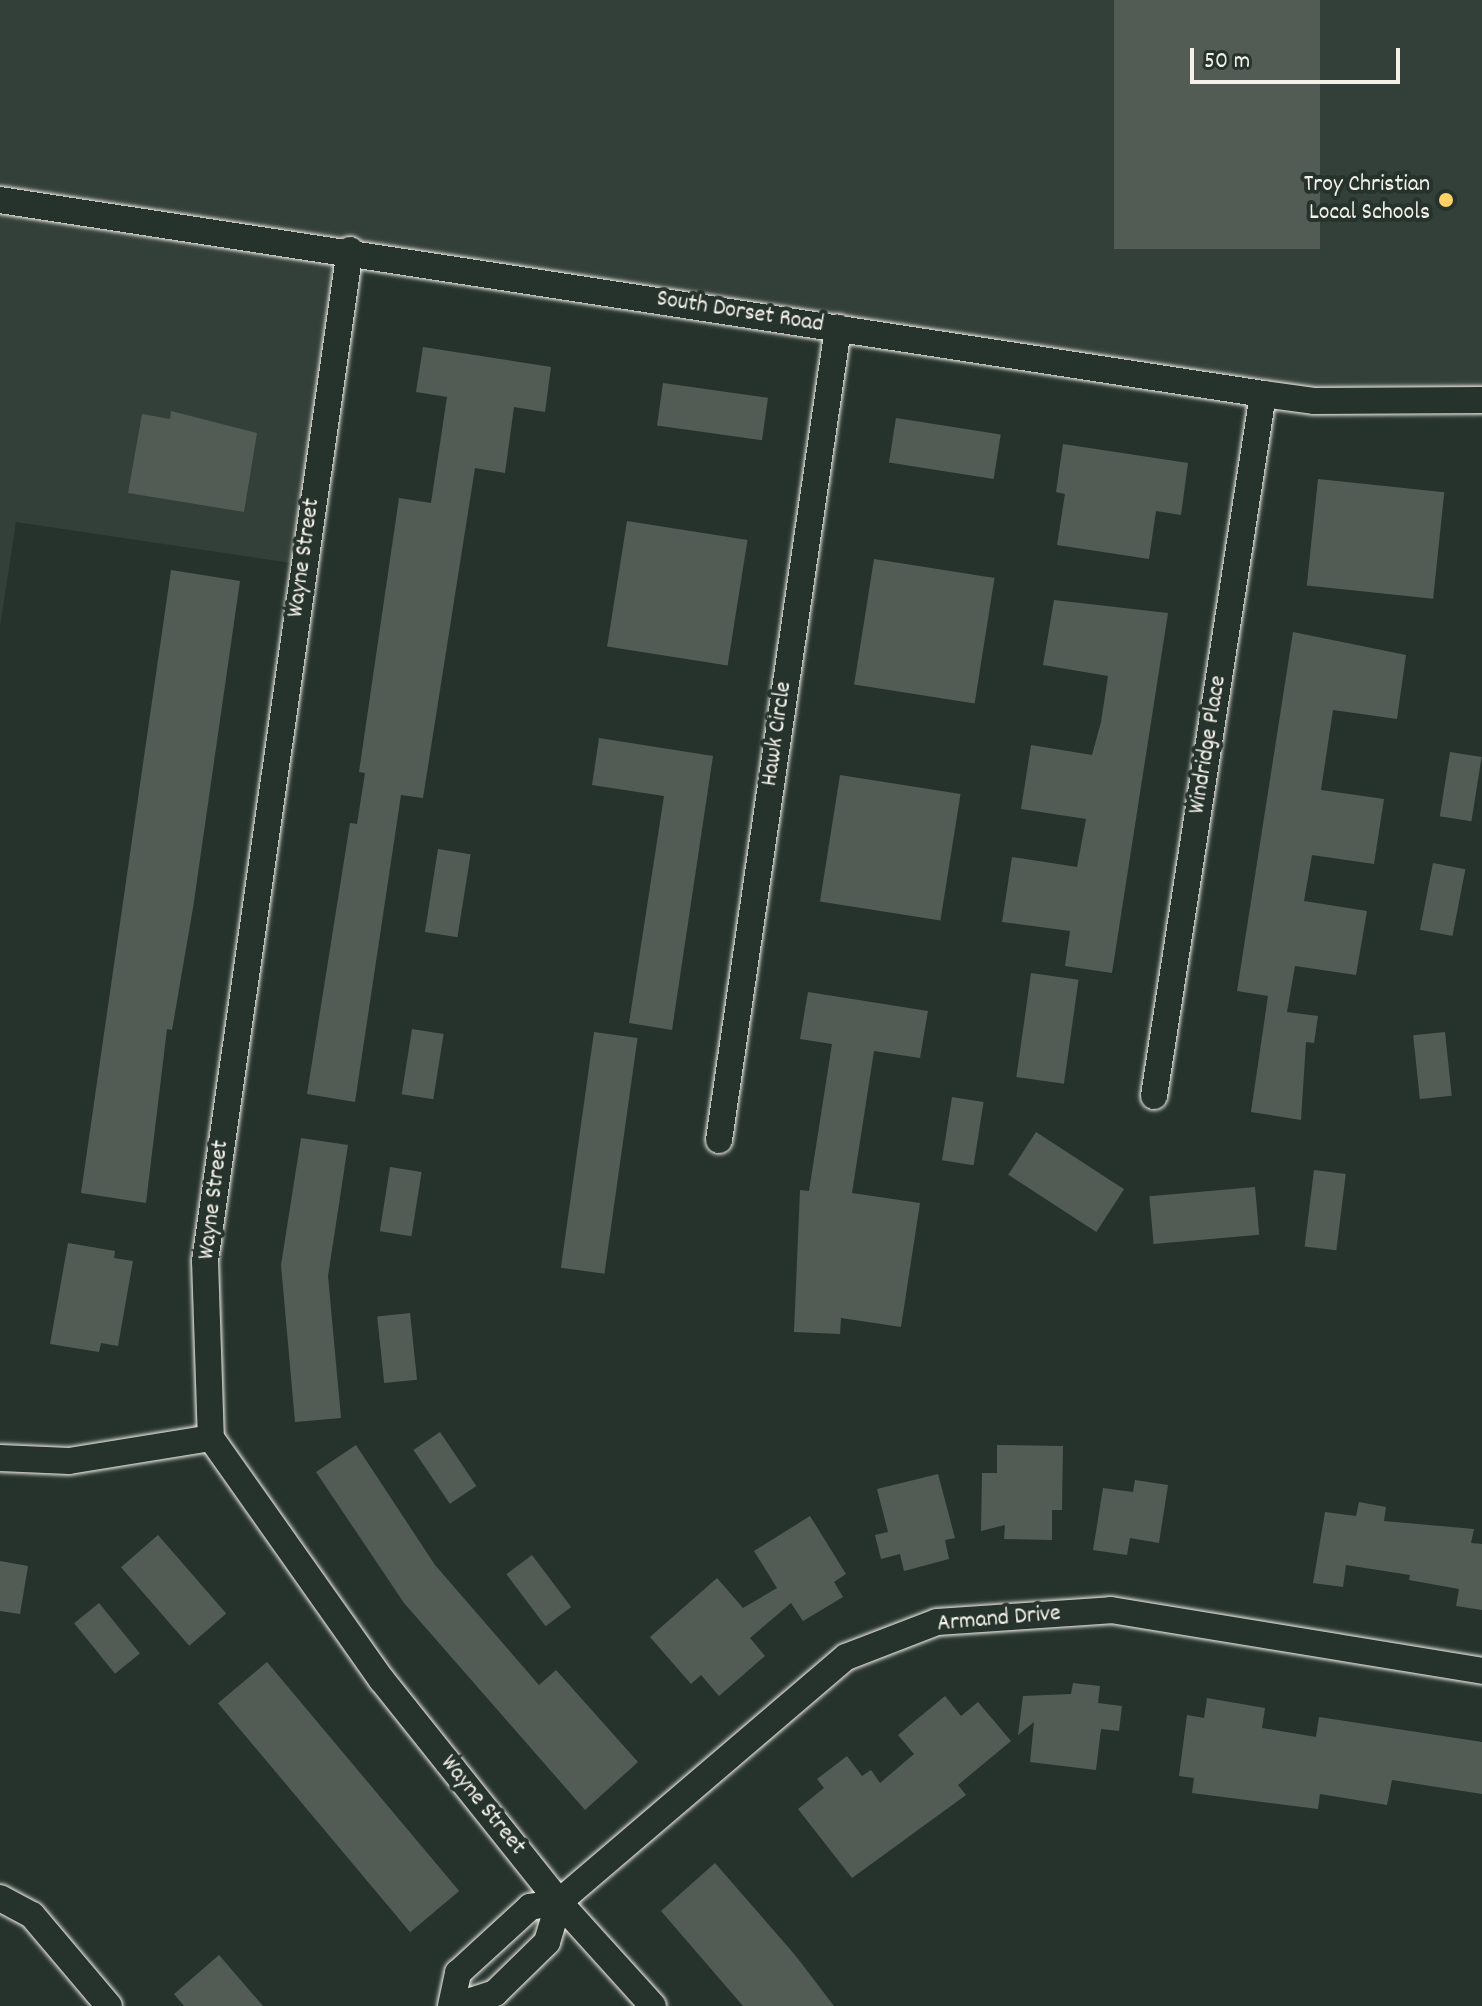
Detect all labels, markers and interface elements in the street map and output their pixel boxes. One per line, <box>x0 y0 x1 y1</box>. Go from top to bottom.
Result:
scale bar <box>1194 32 1404 82</box>
text: 50 m <box>1204 45 1250 79</box>
place label: Troy Christian Local Schools <box>1304 172 1430 228</box>
marker: Troy Christian Local Schools <box>1437 191 1455 209</box>
street label: South Dorset Road <box>654 286 826 340</box>
street label: Wayne Street <box>282 496 328 620</box>
street label: Windridge Place <box>1184 674 1234 816</box>
street label: Hawk Circle <box>756 680 800 788</box>
street label: Wayne Street <box>193 1139 237 1261</box>
street label: Armand Drive <box>936 1600 1062 1640</box>
street label: Wayne Street <box>433 1750 531 1862</box>

